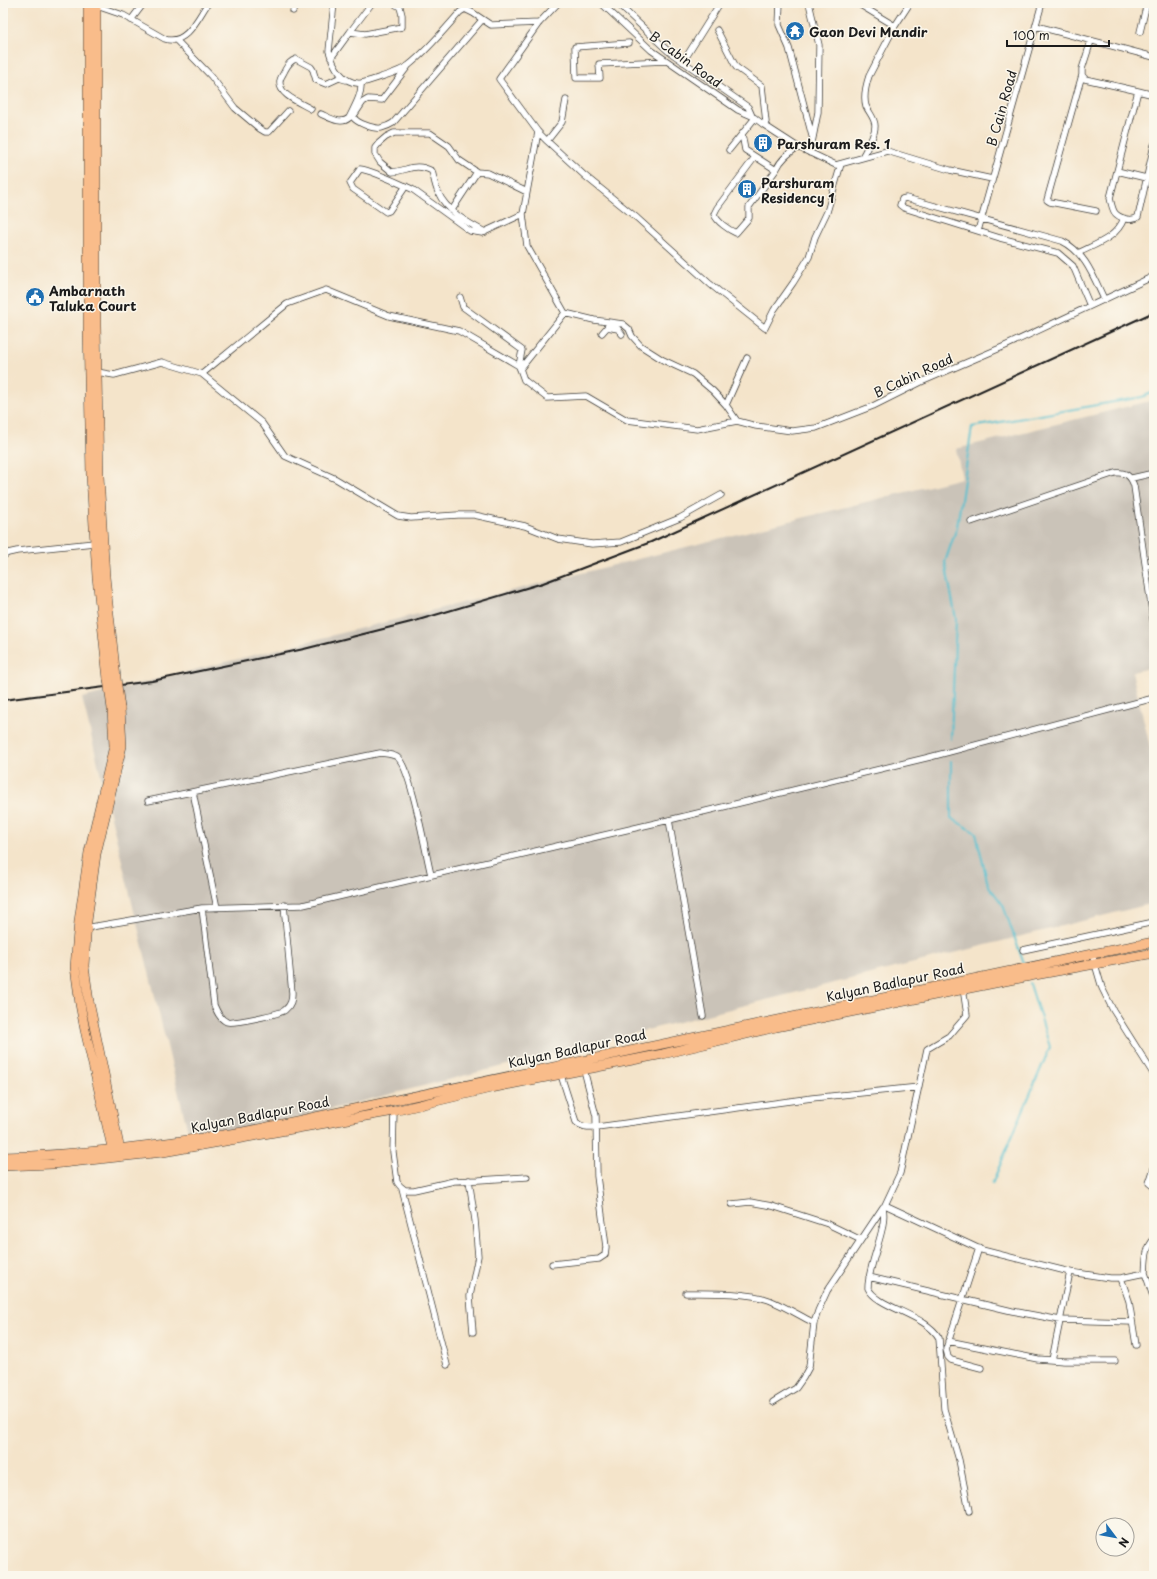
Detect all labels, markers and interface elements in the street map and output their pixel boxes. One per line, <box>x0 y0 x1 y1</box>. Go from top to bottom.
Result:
temple icon: Gaon Devi Mandir <box>784 20 806 42</box>
place label: Gaon Devi Mandir <box>809 22 928 41</box>
scale bar <box>1007 22 1109 48</box>
street label: B Cabin Road <box>646 26 726 92</box>
text: 100 m <box>1013 26 1050 44</box>
street label: B Cain Road <box>981 68 1021 148</box>
building icon: Parshuram Res. 1 <box>752 132 774 154</box>
place label: Parshuram Res. 1 <box>777 134 890 153</box>
place label: Parshuram Residency 1 <box>761 173 835 207</box>
building icon: Parshuram Residency 1 <box>736 178 758 200</box>
place label: Ambarnath Taluka Court <box>48 281 136 315</box>
public building icon: Ambarnath Taluka Court <box>24 286 46 308</box>
street label: B Cabin Road <box>870 348 956 402</box>
street label: Kalyan Badlapur Road <box>824 958 966 1006</box>
street label: Kalyan Badlapur Road <box>506 1024 648 1072</box>
street label: Kalyan Badlapur Road <box>189 1091 331 1137</box>
north arrow <box>1095 1517 1135 1557</box>
text: N <box>1114 1534 1133 1551</box>

